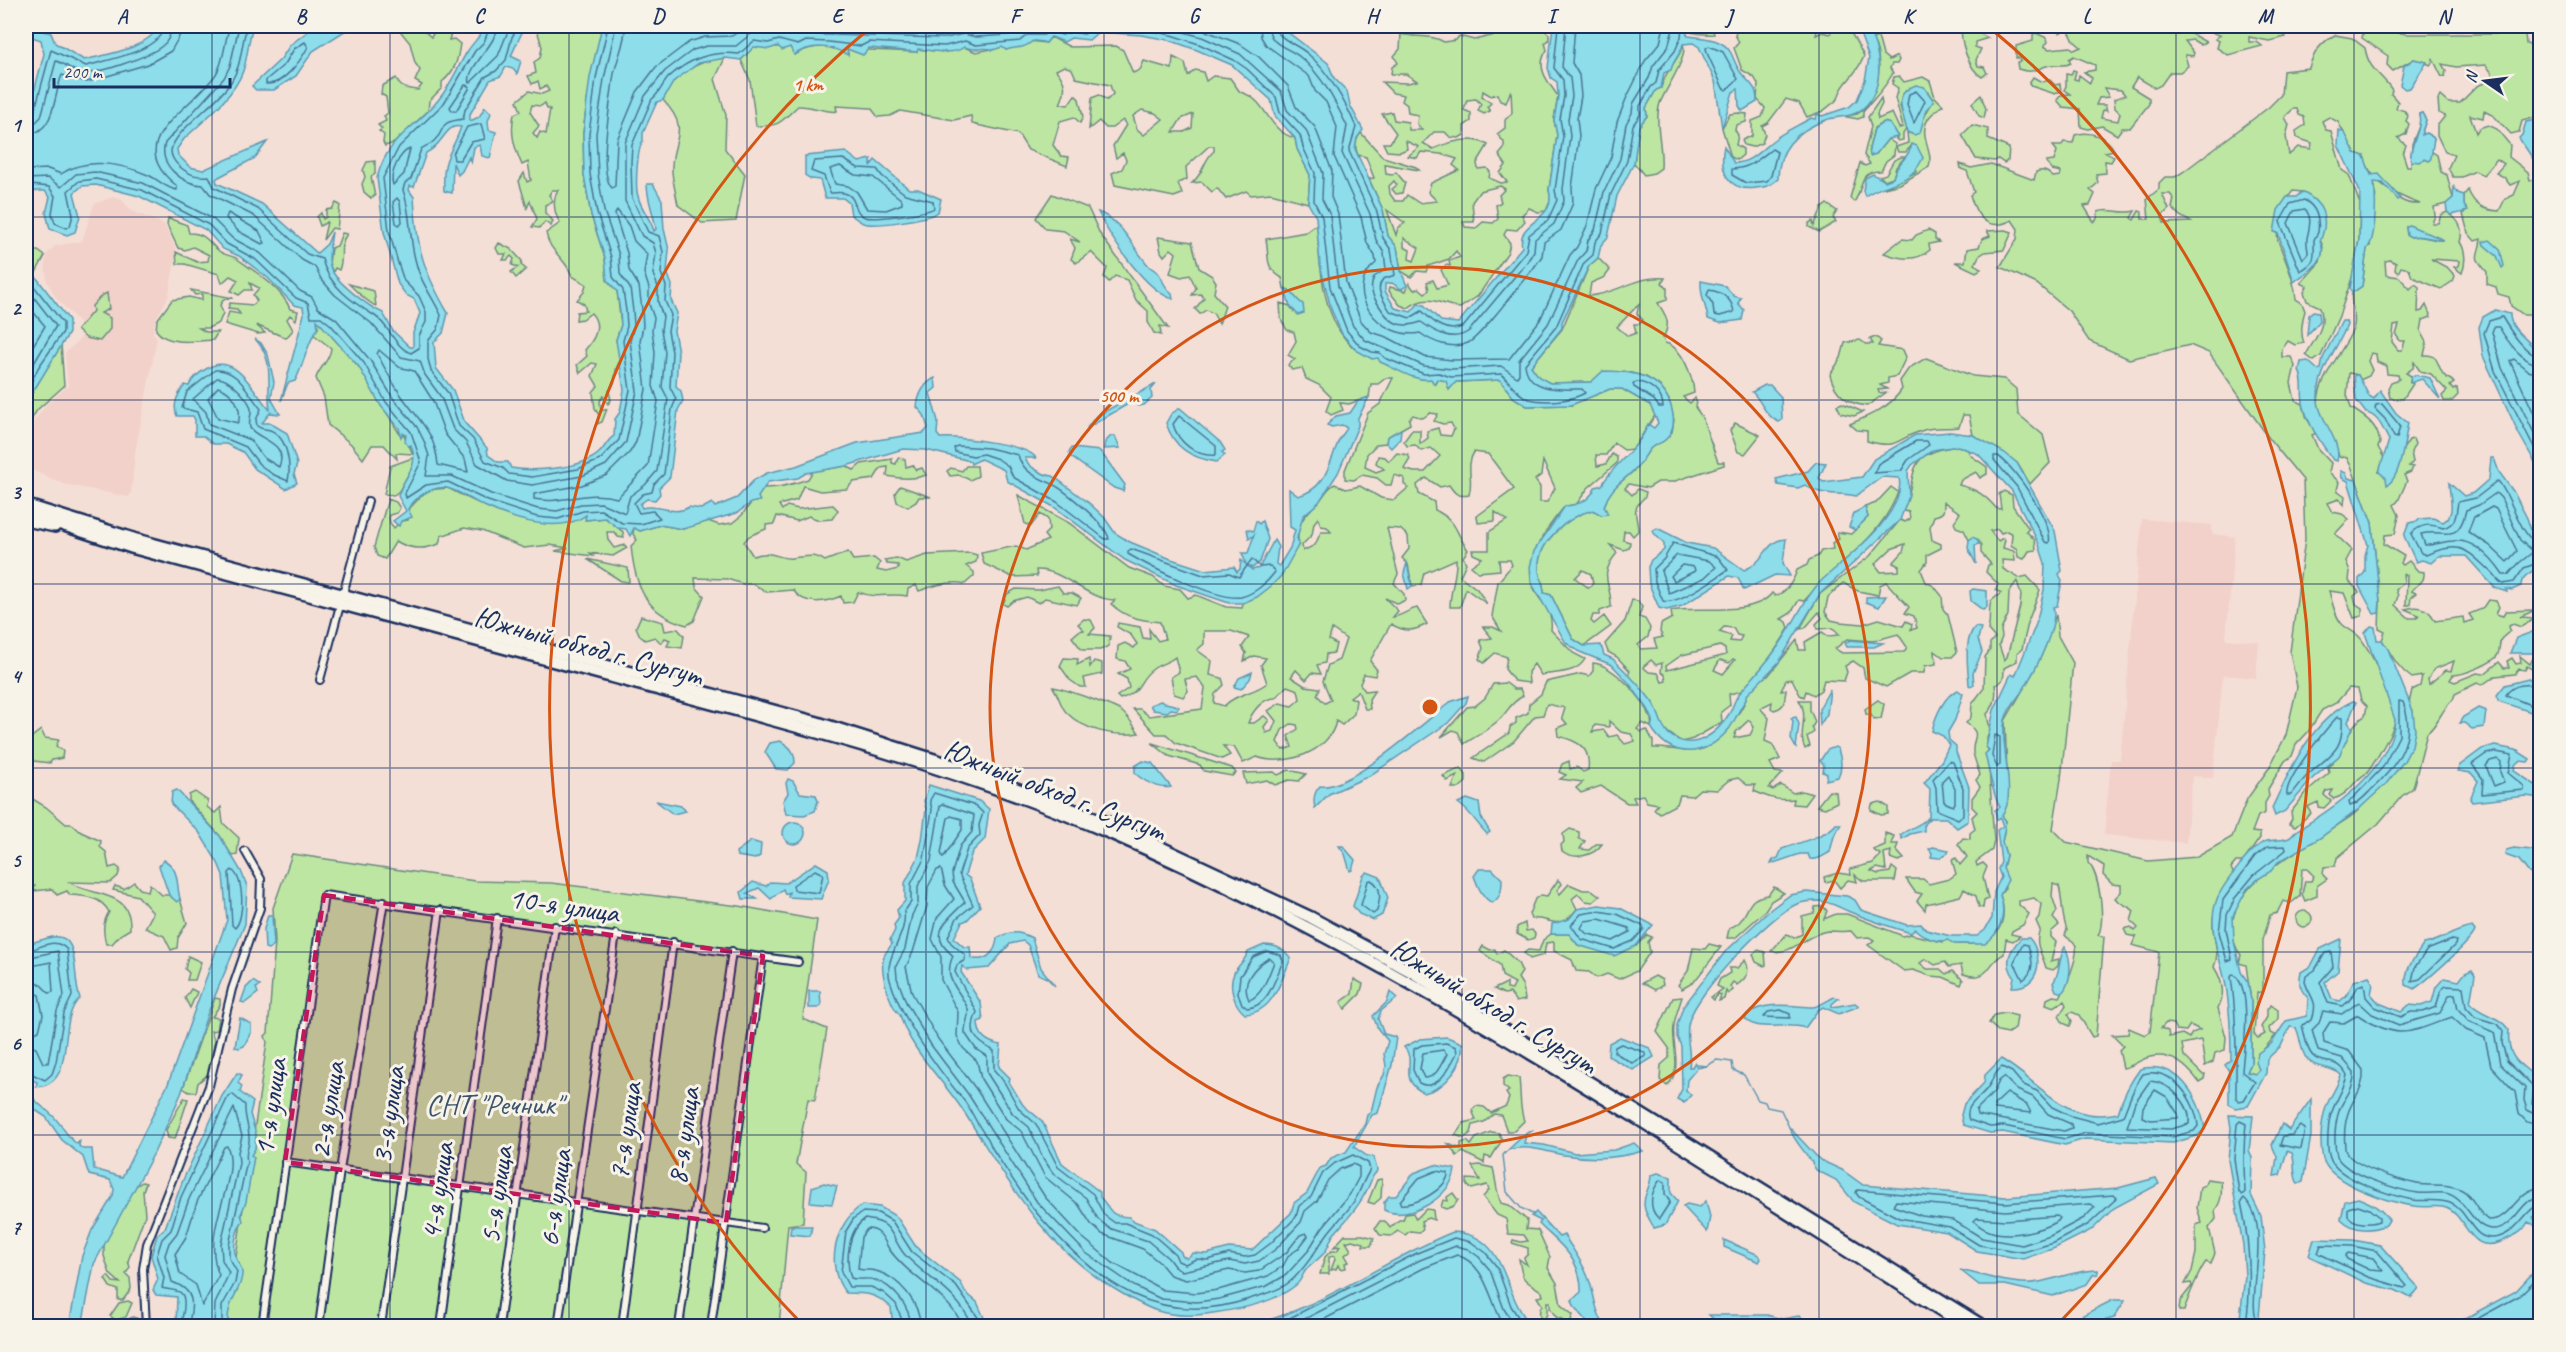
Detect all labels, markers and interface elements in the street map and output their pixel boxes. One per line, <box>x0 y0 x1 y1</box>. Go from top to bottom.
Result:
text: A <box>117 4 129 29</box>
text: B <box>296 4 308 29</box>
text: C <box>474 4 486 29</box>
text: D <box>652 4 666 29</box>
text: E <box>832 4 846 29</box>
text: F <box>1010 4 1024 29</box>
text: G <box>1189 4 1202 29</box>
text: H <box>1366 4 1381 29</box>
text: I <box>1547 4 1560 29</box>
text: J <box>1724 4 1736 29</box>
text: K <box>1903 4 1917 29</box>
text: L <box>2083 4 2093 29</box>
text: M <box>2258 4 2275 29</box>
text: N <box>2438 4 2454 29</box>
scale bar <box>54 51 230 89</box>
north arrow <box>2455 51 2515 111</box>
text: 200 m <box>63 61 104 83</box>
text: N <box>2461 67 2483 85</box>
text: 1 km <box>793 74 824 96</box>
text: 1 <box>12 113 23 138</box>
text: 2 <box>12 296 23 321</box>
text: 500 m <box>1100 385 1140 407</box>
text: 3 <box>12 480 23 505</box>
street label: Южный обход г. Сургут <box>470 597 709 695</box>
text: 4 <box>12 664 24 689</box>
centre of rings <box>1420 697 1440 717</box>
street label: Южный обход г. Сургут <box>938 730 1173 850</box>
text: 5 <box>12 848 23 873</box>
street label: 10-я улица <box>506 878 623 932</box>
street label: Южный обход г. Сургут <box>1383 929 1606 1083</box>
text: 6 <box>11 1031 22 1056</box>
street label: 1-я улица <box>244 1054 296 1158</box>
street label: 2-я улица <box>301 1057 354 1161</box>
street label: 3-я улица <box>362 1062 414 1166</box>
street label: 7-я улица <box>599 1078 651 1182</box>
street label: 8-я улица <box>657 1083 709 1187</box>
park label: СНТ "Речник" <box>426 1085 568 1123</box>
street label: 4-я улица <box>411 1138 463 1242</box>
street label: 5-я улица <box>470 1142 522 1246</box>
street label: 6-я улица <box>529 1145 581 1249</box>
text: 7 <box>12 1215 23 1240</box>

